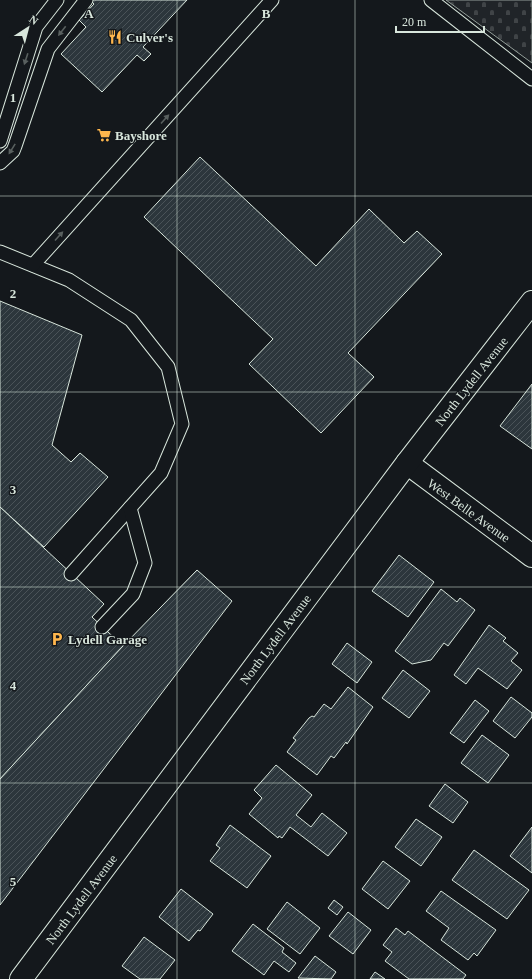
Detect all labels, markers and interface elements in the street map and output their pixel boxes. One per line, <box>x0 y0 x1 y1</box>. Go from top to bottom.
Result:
text: A <box>84 6 94 21</box>
text: B <box>262 6 271 21</box>
north arrow <box>8 8 48 48</box>
scale bar <box>396 8 484 34</box>
text: N <box>27 13 41 27</box>
text: 20 m <box>402 15 427 29</box>
one-way arrow <box>58 25 66 36</box>
restaurant icon: Culver's <box>107 29 123 45</box>
place label: Culver's <box>126 30 173 45</box>
one-way arrow <box>23 53 29 65</box>
text: 1 <box>10 90 16 105</box>
one-way arrow <box>160 114 169 124</box>
supermarket icon: Bayshore <box>96 127 112 143</box>
place label: Bayshore <box>115 128 167 143</box>
one-way arrow <box>9 144 16 155</box>
one-way arrow <box>54 231 63 241</box>
text: 2 <box>10 286 16 301</box>
street label: North Lydell Avenue <box>432 334 511 429</box>
street label: West Belle Avenue <box>425 475 513 546</box>
text: 3 <box>10 482 17 497</box>
street label: North Lydell Avenue <box>237 591 314 687</box>
parking icon: Lydell Garage <box>49 631 65 647</box>
place label: Lydell Garage <box>68 632 147 647</box>
text: 4 <box>10 678 17 693</box>
street label: North Lydell Avenue <box>43 851 120 947</box>
text: 5 <box>10 874 17 889</box>

